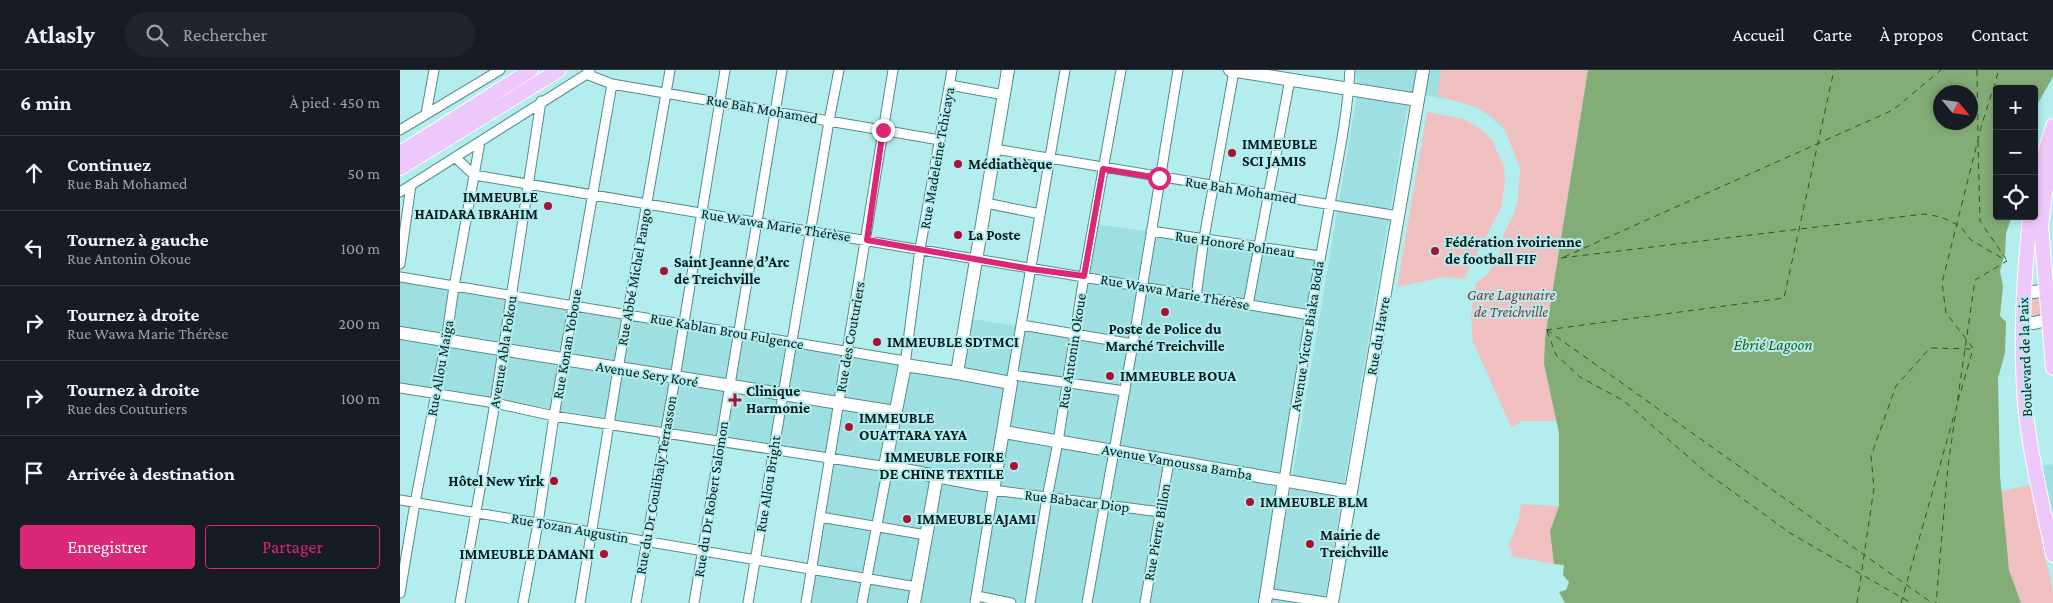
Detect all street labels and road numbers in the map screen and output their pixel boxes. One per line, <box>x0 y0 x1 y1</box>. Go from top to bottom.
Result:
street label: Rue Madeleine Tchicaya <box>917 86 958 230</box>
street label: Rue Bah Mohamed <box>705 91 819 127</box>
street label: Rue Bah Mohamed <box>1184 173 1298 207</box>
street label: Rue Wawa Marie Thérèse <box>700 205 852 245</box>
street label: Rue Abbé Michel Pango <box>614 207 655 347</box>
street label: Rue Honoré Polneau <box>1174 228 1296 260</box>
street label: Avenue Victor Biaka Boda <box>1287 259 1327 412</box>
street label: Rue Wawa Marie Thérèse <box>1099 271 1251 313</box>
street label: Rue des Couturiers <box>832 280 868 394</box>
street label: Rue Konan Yoboue <box>549 287 585 400</box>
street label: Rue Antonin Okoue <box>1055 292 1089 410</box>
street label: Avenue Abla Pokou <box>486 294 520 410</box>
street label: Rue du Havre <box>1363 295 1393 376</box>
street label: Boulevard de la Paix <box>2015 297 2035 417</box>
street label: Rue Kablan Brou Fulgence <box>649 310 805 353</box>
street label: Rue Allou Maïga <box>424 319 457 418</box>
street label: Avenue Sery Koré <box>595 358 700 391</box>
street label: Rue du Dr Coulibaly Terrasson <box>632 394 681 576</box>
street label: Rue du Dr Robert Salomon <box>691 420 731 578</box>
street label: Rue Allou Bright <box>752 433 785 534</box>
street label: Avenue Vamoussa Bamba <box>1100 441 1254 483</box>
street label: Rue Pierre Billon <box>1141 482 1173 582</box>
street label: Rue Babacar Diop <box>1023 487 1131 516</box>
street label: Rue Tozan Augustin <box>510 510 630 547</box>

